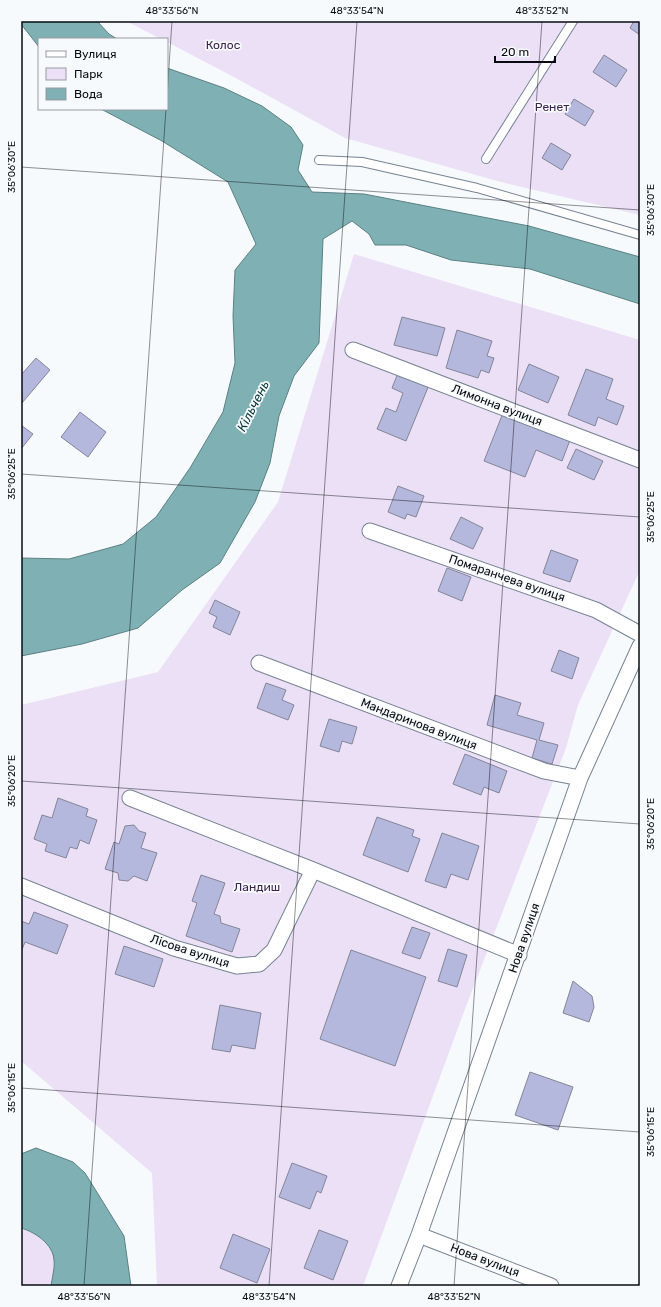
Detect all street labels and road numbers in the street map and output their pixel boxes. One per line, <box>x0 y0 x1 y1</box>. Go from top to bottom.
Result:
street label: Лимонна вулиця <box>450 381 544 429</box>
street label: Помаранчева вулиця <box>447 551 567 605</box>
street label: Мандаринова вулиця <box>359 695 479 753</box>
street label: Нова вулиця <box>506 901 542 975</box>
street label: Лісова вулиця <box>149 932 231 970</box>
street label: Нова вулиця <box>448 1240 522 1280</box>

